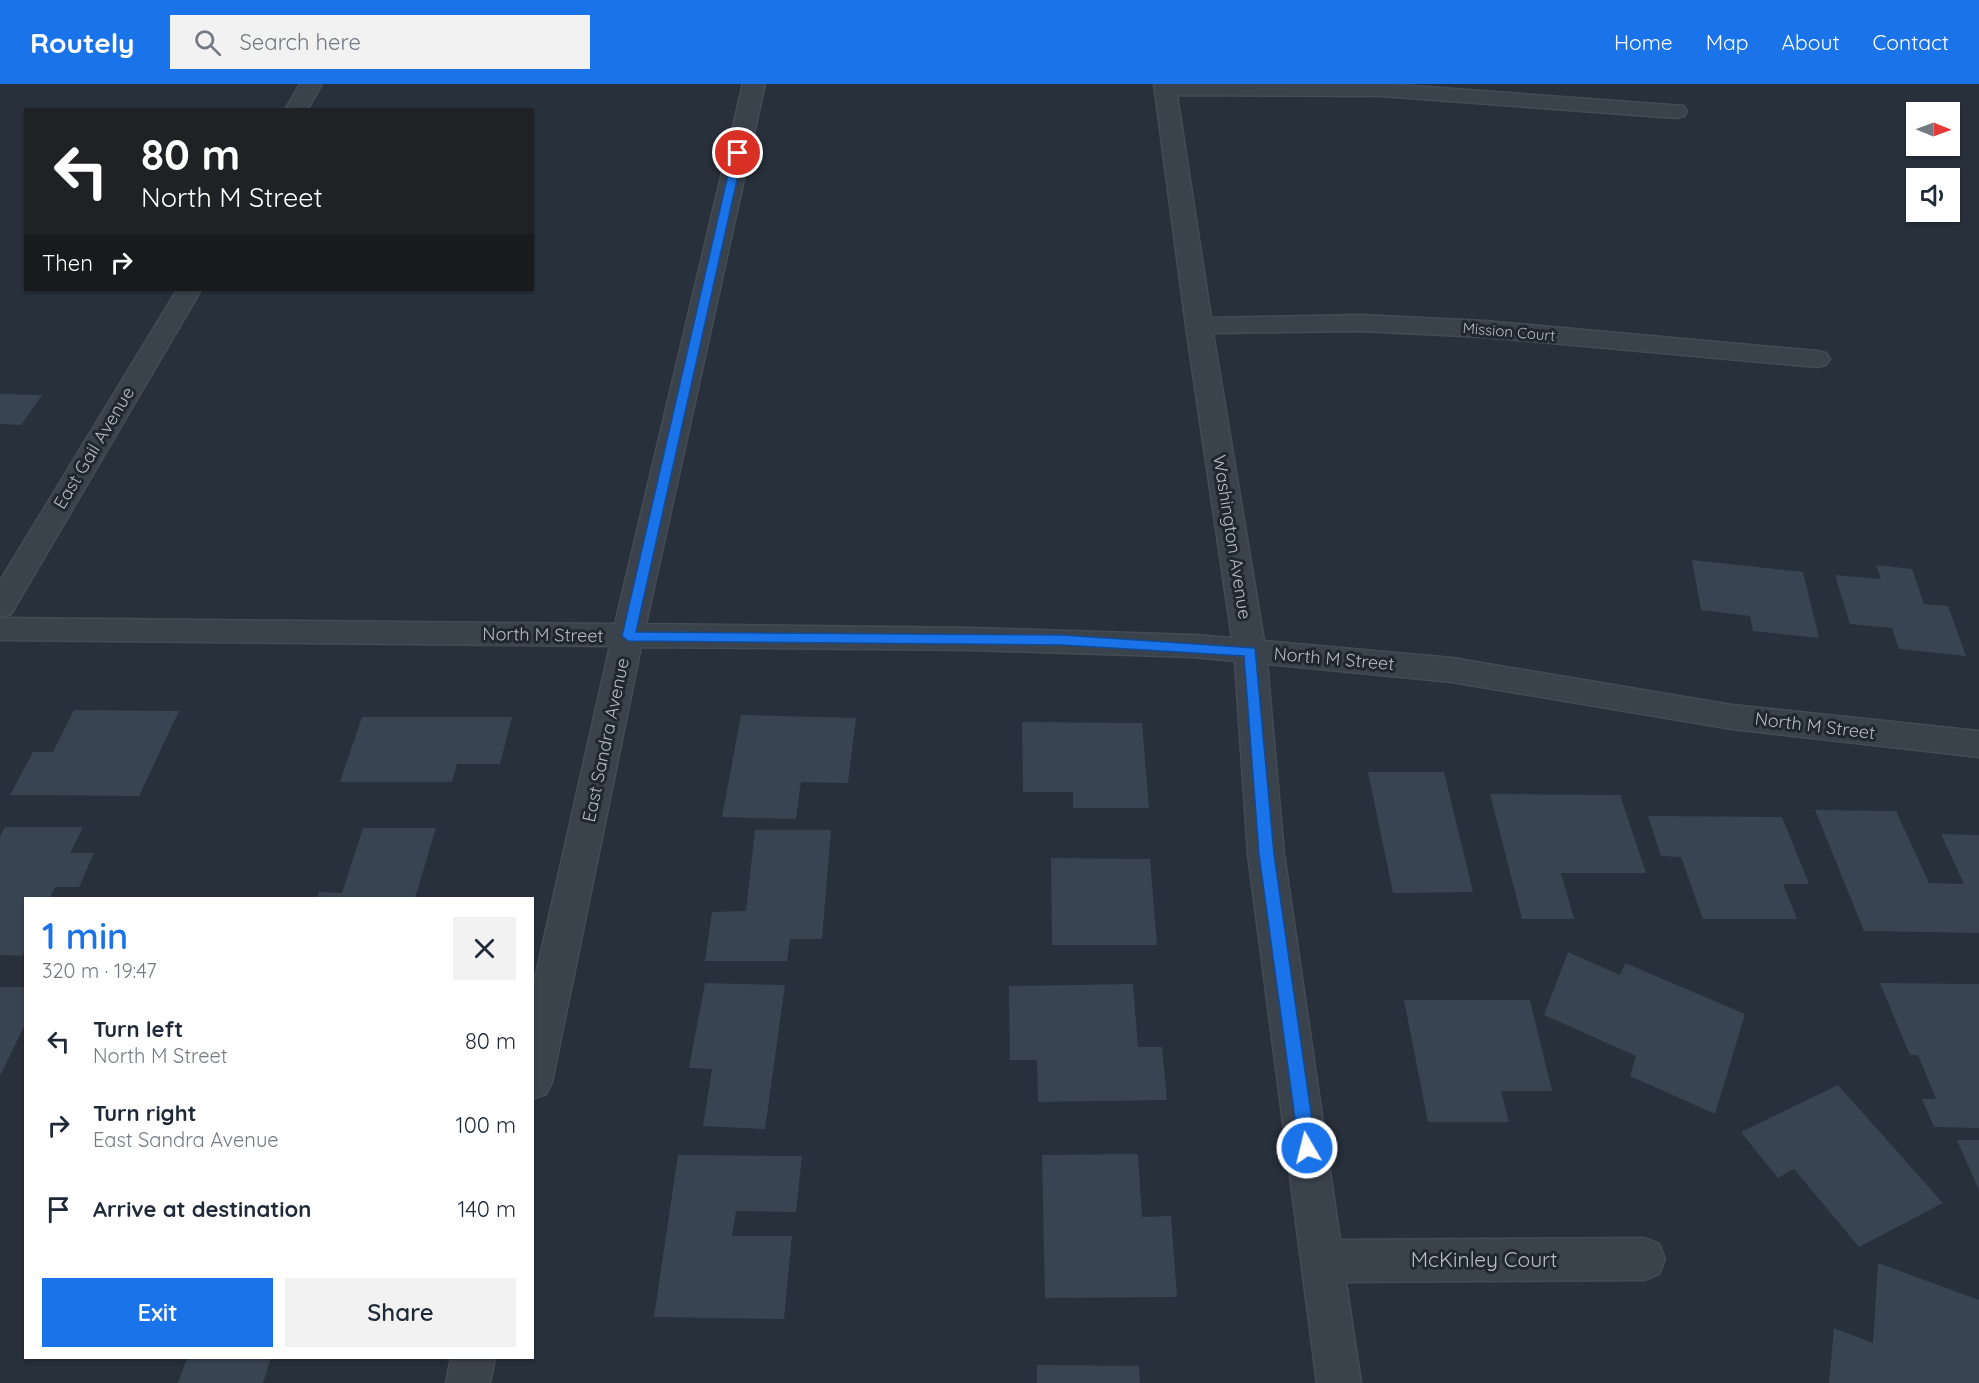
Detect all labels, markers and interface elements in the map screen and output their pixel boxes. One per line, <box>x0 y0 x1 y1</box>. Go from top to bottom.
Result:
search box <box>170 15 590 69</box>
text: Routely <box>30 25 134 60</box>
icon: search <box>191 26 224 59</box>
text: Search here <box>239 28 361 56</box>
text: Home <box>1614 29 1673 55</box>
text: Map <box>1706 29 1749 55</box>
text: About <box>1782 29 1840 55</box>
text: Contact <box>1873 29 1949 55</box>
north arrow <box>1906 102 1960 156</box>
map controls <box>1906 102 1960 222</box>
pin <box>712 127 763 178</box>
text: 80 m <box>141 128 240 181</box>
icon: left <box>42 132 120 210</box>
icon: arrive <box>721 136 754 169</box>
button: sound <box>1906 168 1960 222</box>
text: North M Street <box>141 180 323 214</box>
icon: right <box>105 246 138 279</box>
text: Then <box>42 249 93 277</box>
street label: Mission Court <box>1462 318 1556 345</box>
street label: East Gail Avenue <box>48 382 139 513</box>
street label: Washington Avenue <box>1208 453 1257 621</box>
street label: North M Street <box>482 622 604 647</box>
street label: North M Street <box>1273 642 1395 675</box>
street label: East Sandra Avenue <box>577 656 634 824</box>
street label: North M Street <box>1754 707 1877 744</box>
text: 1 min <box>42 913 128 958</box>
button: close <box>453 917 516 980</box>
text: 320 m · 19:47 <box>42 958 156 983</box>
text: Turn left <box>93 1015 183 1043</box>
icon: left <box>42 1025 75 1058</box>
text: 80 m <box>465 1027 516 1055</box>
text: North M Street <box>93 1043 228 1068</box>
text: Turn right <box>93 1099 197 1127</box>
icon: right <box>42 1109 75 1142</box>
text: 100 m <box>456 1111 516 1139</box>
position arrow <box>1275 1116 1339 1180</box>
text: East Sandra Avenue <box>93 1127 279 1152</box>
icon: arrive <box>42 1193 75 1226</box>
text: Arrive at destination <box>93 1195 311 1223</box>
text: 140 m <box>457 1195 516 1223</box>
street label: McKinley Court <box>1411 1246 1557 1272</box>
button: Exit <box>42 1278 273 1347</box>
button: Share <box>285 1278 516 1347</box>

